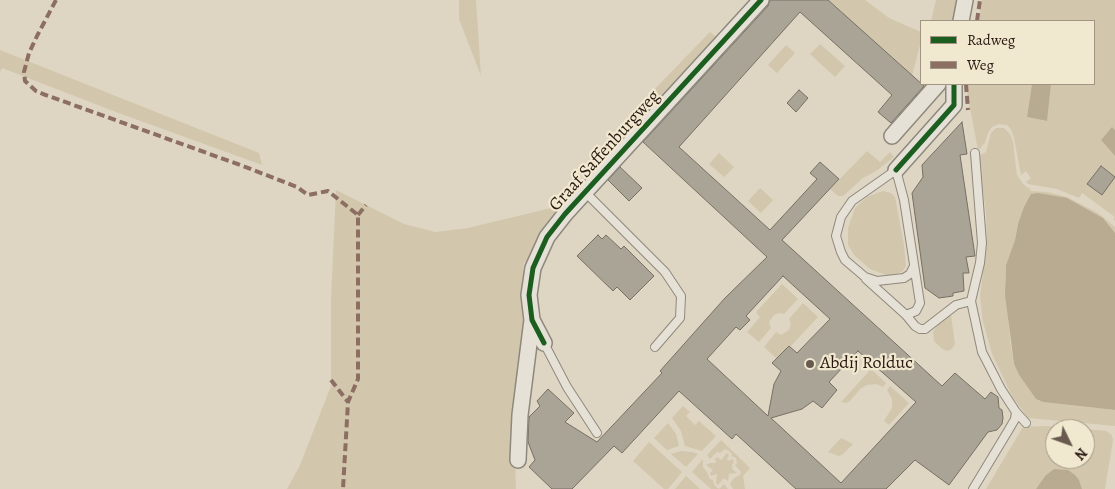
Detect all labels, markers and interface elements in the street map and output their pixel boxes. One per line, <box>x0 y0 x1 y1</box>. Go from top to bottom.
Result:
legend <box>920 20 1095 85</box>
text: Radweg <box>967 30 1015 50</box>
text: Weg <box>967 55 994 75</box>
street label: Graaf Saffenburgweg <box>545 86 665 216</box>
place label: Abdij Rolduc <box>820 353 913 375</box>
marker: Abdij Rolduc <box>804 358 816 370</box>
north arrow <box>1045 419 1095 469</box>
text: N <box>1070 444 1091 464</box>

